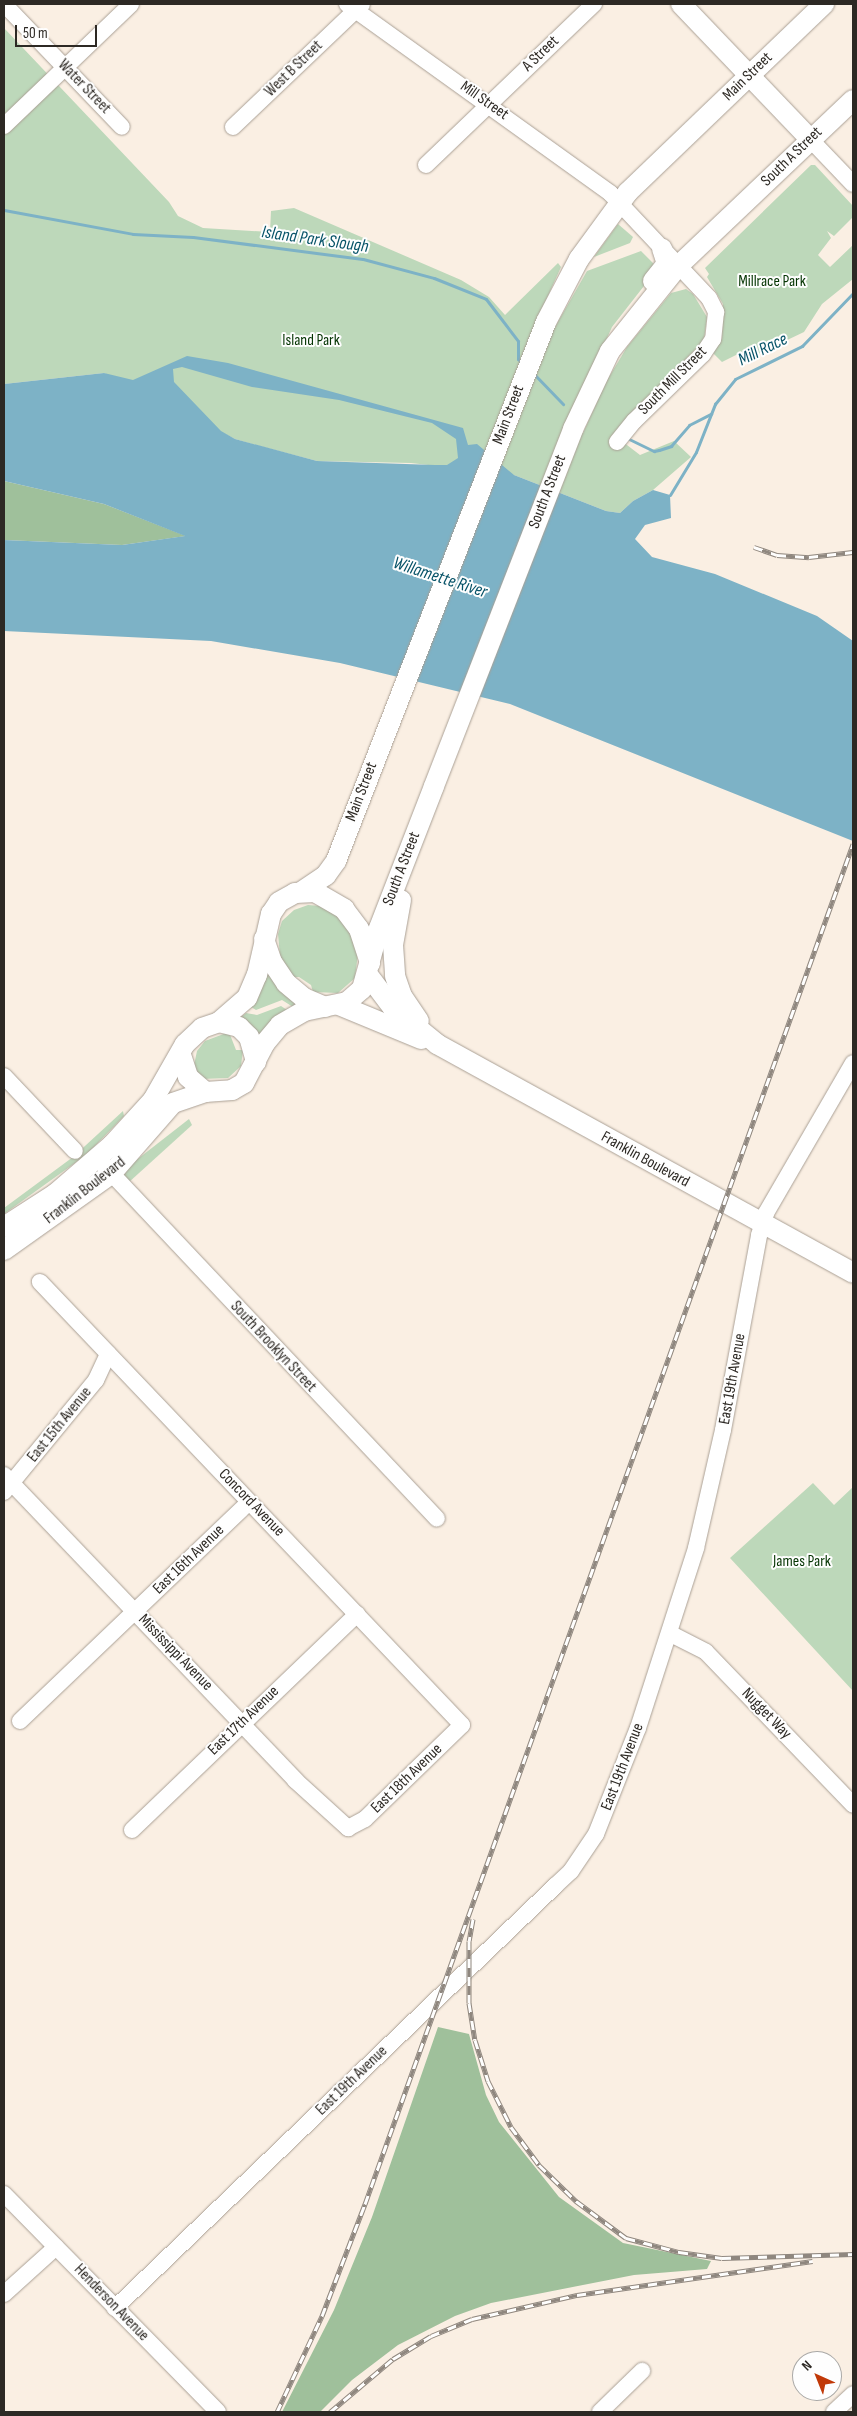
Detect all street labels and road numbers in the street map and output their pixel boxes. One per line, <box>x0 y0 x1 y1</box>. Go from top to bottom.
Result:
street label: A Street <box>519 32 563 76</box>
street label: West B Street <box>261 37 327 101</box>
street label: Main Street <box>719 49 777 105</box>
street label: Water Street <box>53 56 115 118</box>
street label: Mill Street <box>456 77 512 125</box>
street label: South A Street <box>757 123 827 191</box>
street label: South Mill Street <box>635 343 711 419</box>
street label: Main Street <box>489 383 529 447</box>
street label: South A Street <box>525 452 571 532</box>
street label: Main Street <box>342 760 382 824</box>
street label: South A Street <box>379 829 425 909</box>
street label: Franklin Boulevard <box>597 1128 693 1192</box>
street label: Franklin Boulevard <box>40 1153 130 1229</box>
street label: South Brooklyn Street <box>226 1297 320 1397</box>
street label: East 19th Avenue <box>716 1332 750 1426</box>
street label: East 15th Avenue <box>24 1384 96 1466</box>
street label: Concord Avenue <box>214 1465 288 1541</box>
street label: East 16th Avenue <box>149 1521 229 1599</box>
street label: Mississippi Avenue <box>134 1611 216 1695</box>
street label: East 17th Avenue <box>205 1682 283 1760</box>
street label: Nugget Way <box>737 1684 795 1744</box>
street label: East 19th Avenue <box>598 1721 648 1813</box>
street label: East 18th Avenue <box>367 1740 447 1818</box>
street label: East 19th Avenue <box>312 2042 392 2120</box>
street label: Henderson Avenue <box>69 2260 153 2346</box>

